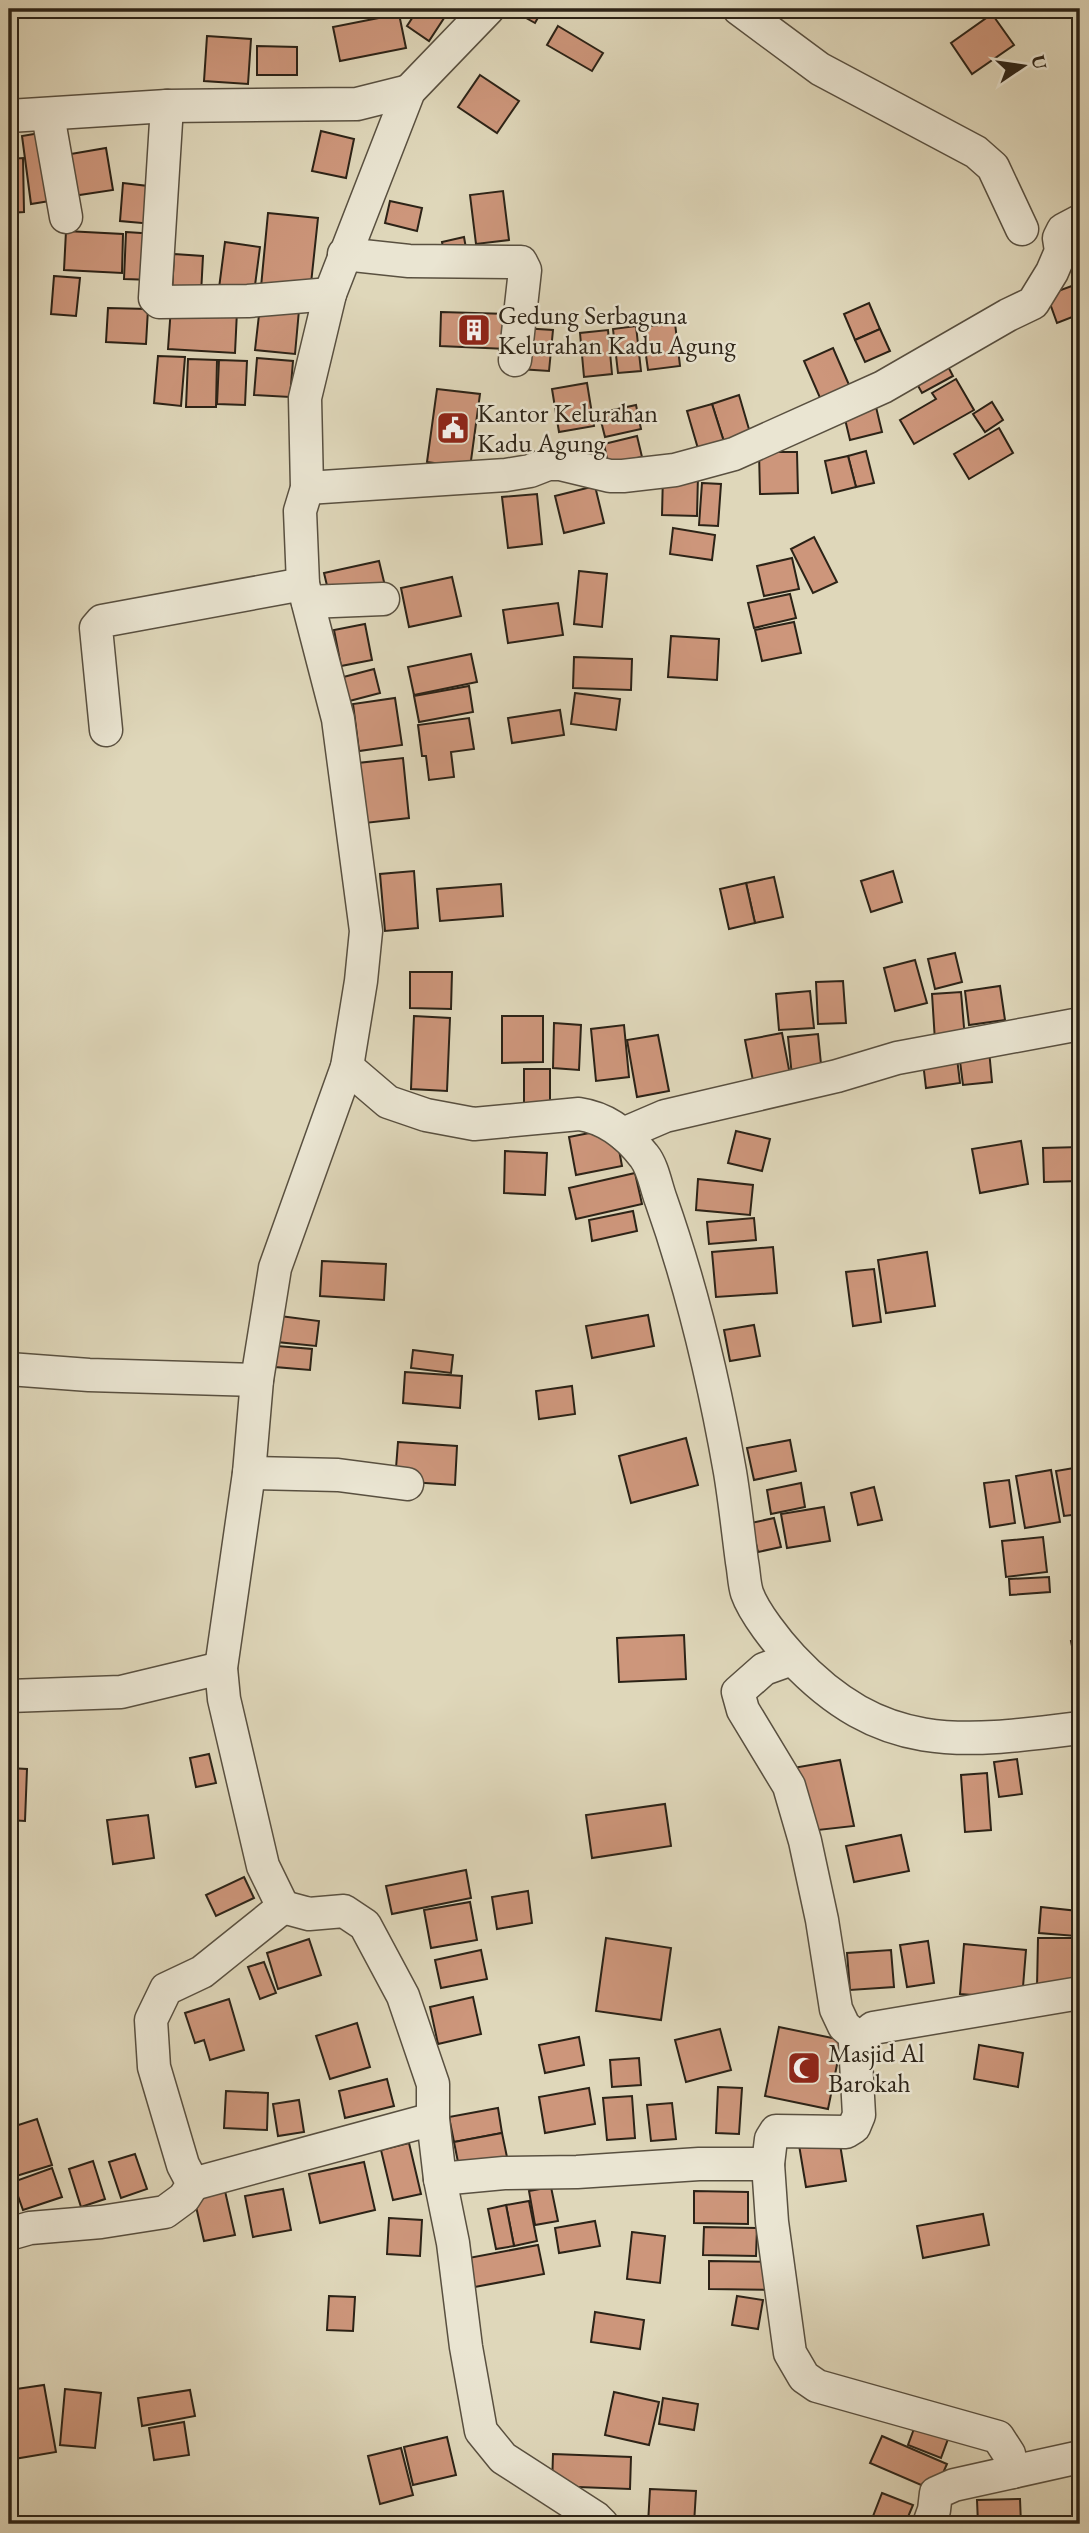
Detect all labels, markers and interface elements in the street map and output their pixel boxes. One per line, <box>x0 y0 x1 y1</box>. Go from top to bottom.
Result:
north arrow <box>988 32 1058 102</box>
text: U <box>1025 53 1053 72</box>
place label: Gedung Serbaguna Kelurahan Kadu Agung <box>498 298 736 362</box>
building icon: Gedung Serbaguna Kelurahan Kadu Agung <box>455 311 493 349</box>
place label: Kantor Kelurahan Kadu Agung <box>477 396 658 460</box>
public building icon: Kantor Kelurahan Kadu Agung <box>434 409 472 447</box>
place label: Masjid Al Barokah <box>828 2036 925 2100</box>
mosque icon: Masjid Al Barokah <box>785 2049 823 2087</box>

